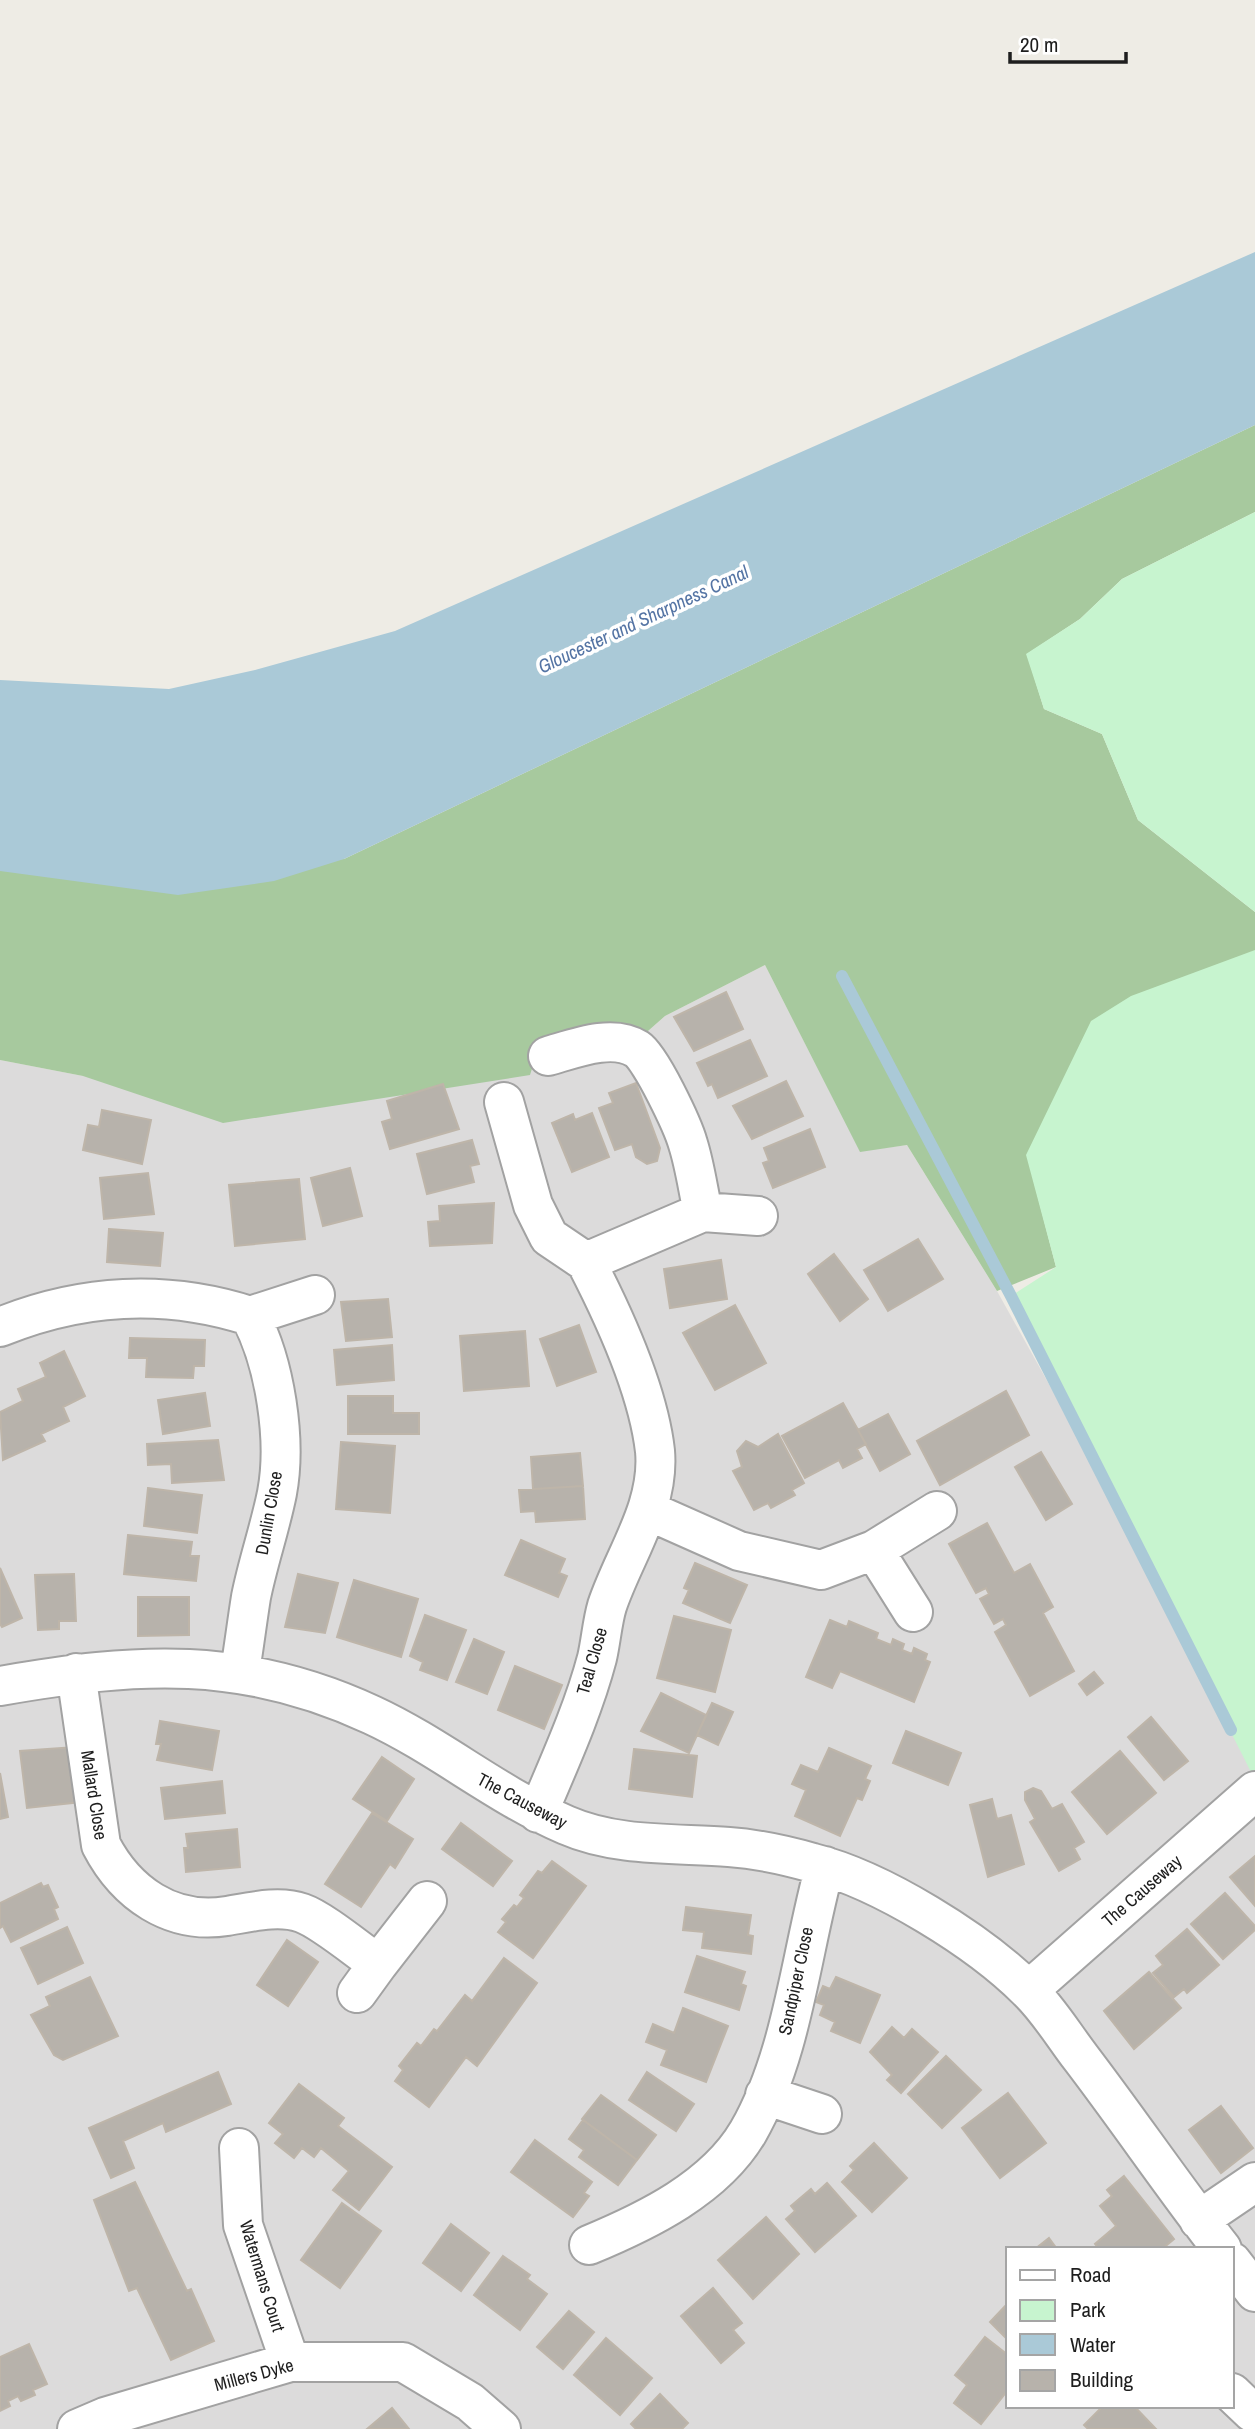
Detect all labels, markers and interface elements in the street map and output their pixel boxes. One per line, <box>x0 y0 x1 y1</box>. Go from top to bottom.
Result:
scale bar <box>1010 21 1126 65</box>
text: 20 m <box>1020 30 1058 59</box>
water label: Gloucester and Sharpness Canal <box>534 558 753 679</box>
street label: Dunlin Close <box>249 1469 288 1557</box>
street label: Teal Close <box>570 1624 613 1697</box>
street label: Mallard Close <box>75 1748 114 1841</box>
street label: The Causeway <box>473 1766 572 1835</box>
street label: The Causeway <box>1096 1848 1187 1932</box>
street label: Sandpiper Close <box>772 1925 819 2037</box>
street label: Watermans Court <box>234 2217 291 2335</box>
legend <box>1006 2247 1234 2408</box>
text: Road <box>1070 2260 1111 2289</box>
text: Park <box>1070 2295 1106 2324</box>
text: Water <box>1070 2330 1116 2359</box>
street label: Millers Dyke <box>211 2352 296 2397</box>
text: Building <box>1070 2365 1134 2394</box>

